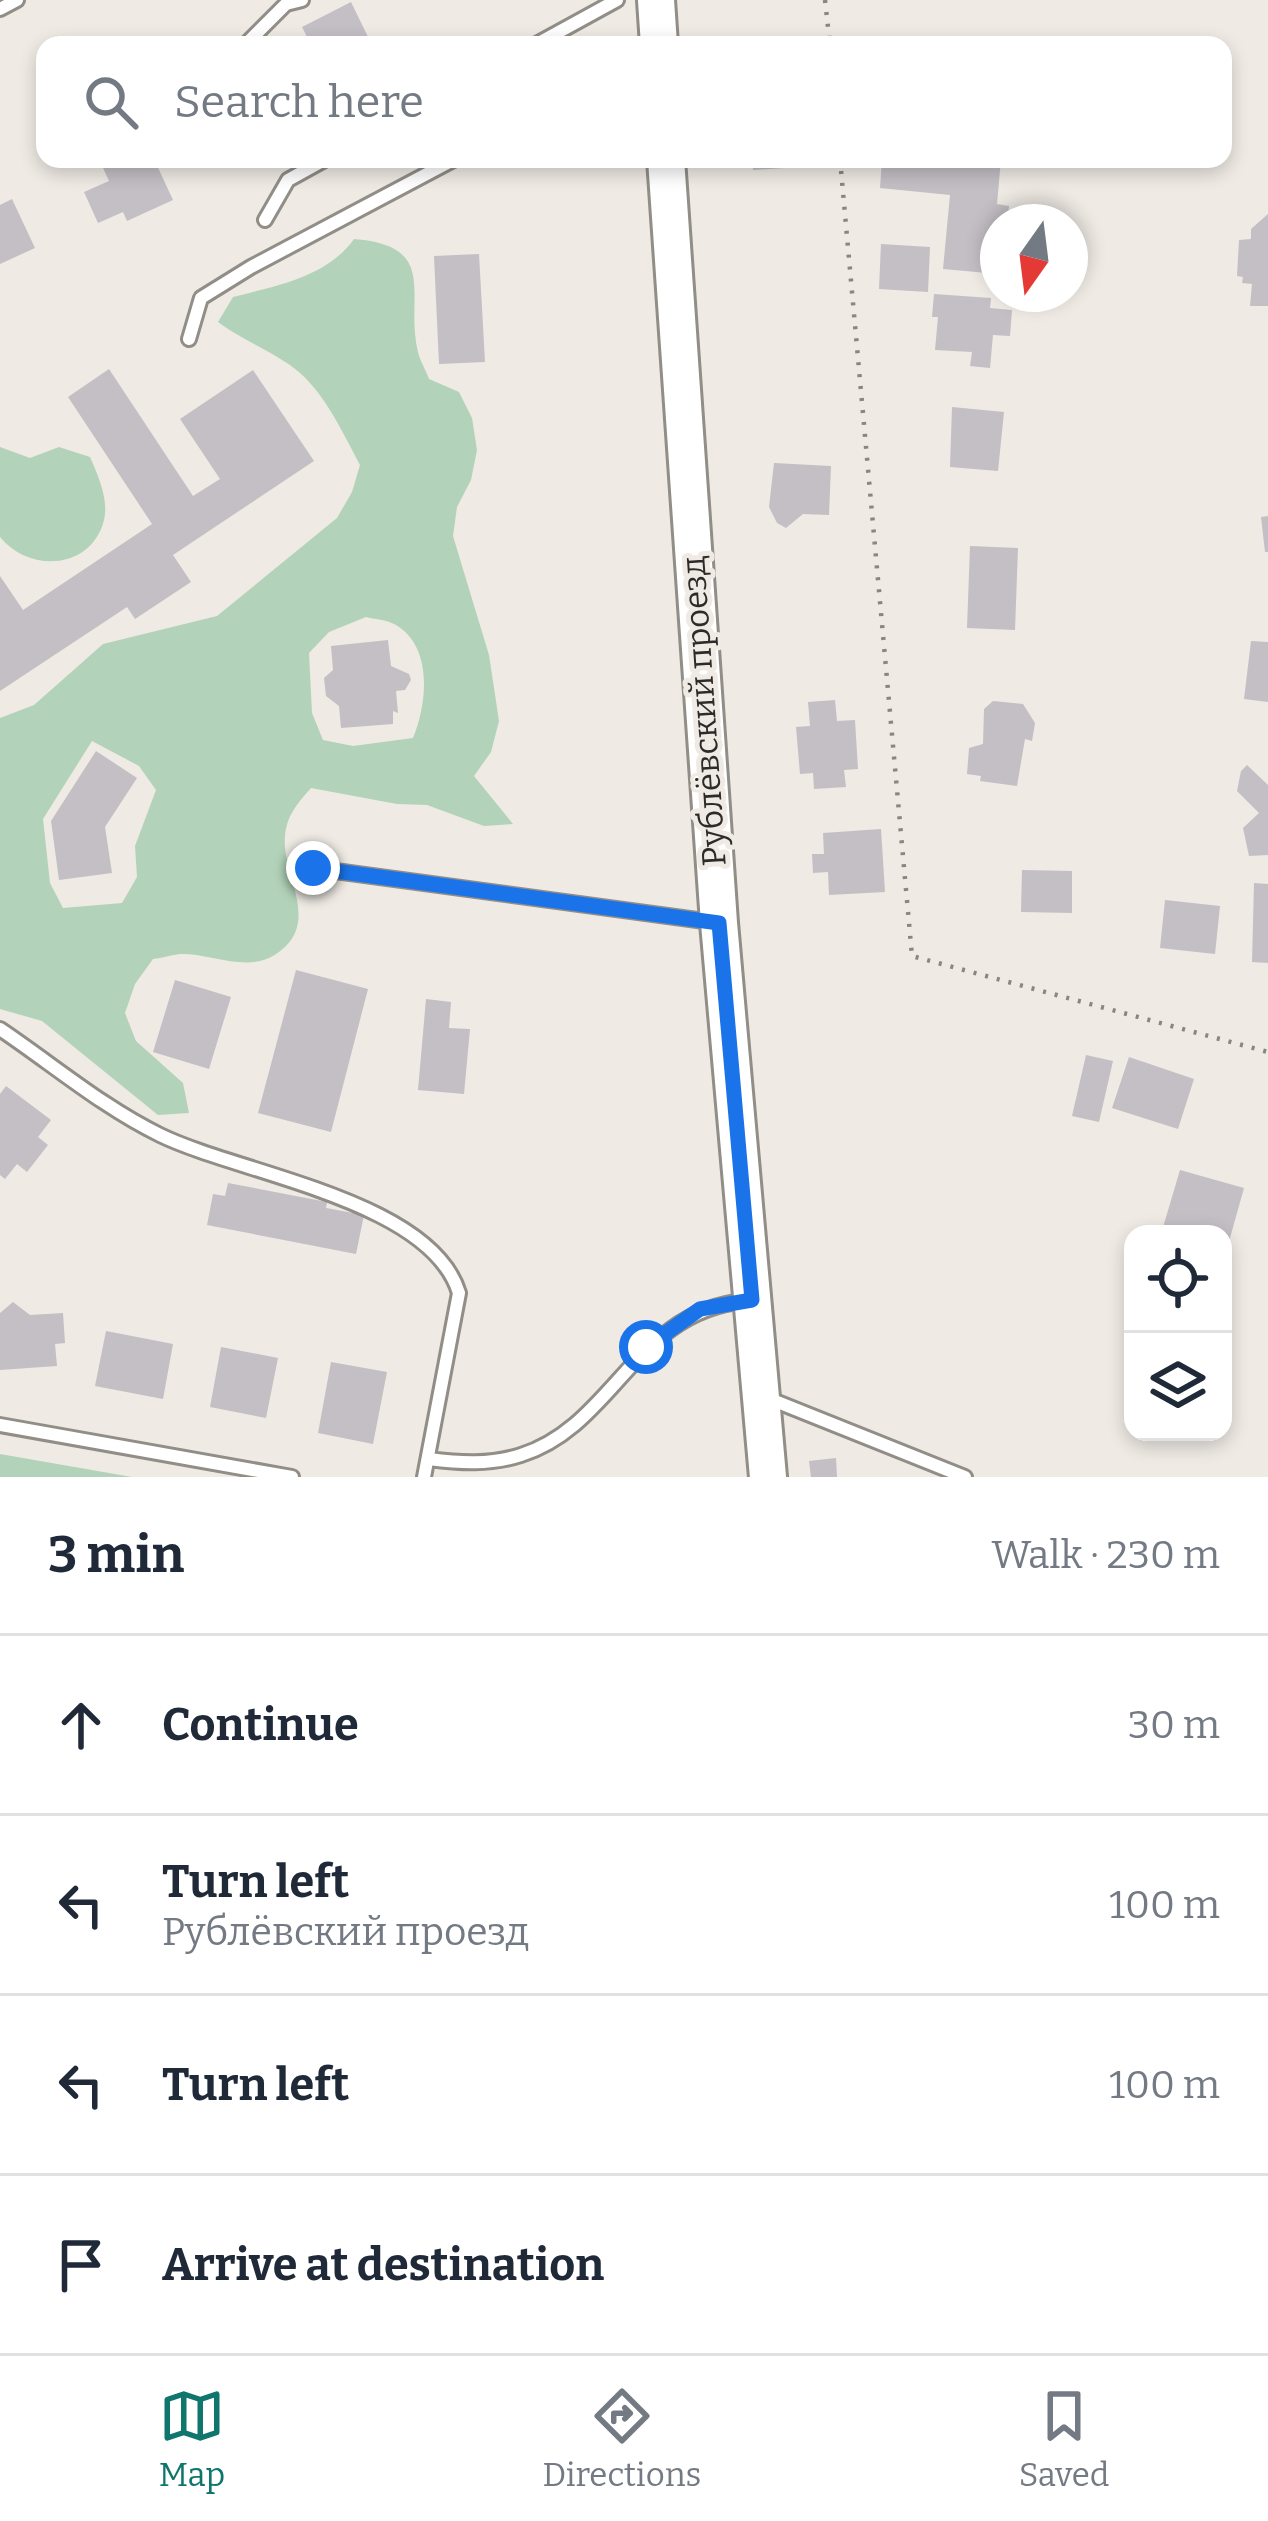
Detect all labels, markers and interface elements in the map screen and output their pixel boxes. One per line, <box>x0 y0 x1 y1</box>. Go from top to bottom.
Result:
search box <box>36 36 1232 168</box>
icon: search <box>78 69 144 135</box>
text: Search here <box>174 75 424 129</box>
north arrow <box>980 204 1088 312</box>
street label: Рублёвский проезд <box>673 555 735 867</box>
route end <box>286 841 340 895</box>
map controls <box>1124 1225 1232 1441</box>
button: locate <box>1124 1225 1232 1333</box>
route start <box>619 1320 673 1374</box>
button: layers <box>1124 1333 1232 1441</box>
text: 3 min <box>48 1524 184 1586</box>
text: Walk · 230 m <box>991 1532 1220 1578</box>
icon: ahead <box>48 1692 114 1758</box>
text: Continue <box>162 1698 359 1752</box>
text: 30 m <box>1128 1702 1220 1748</box>
text: Turn left <box>162 1855 349 1909</box>
icon: left <box>48 1872 114 1938</box>
text: 100 m <box>1109 1882 1220 1928</box>
text: Рублёвский проезд <box>162 1909 529 1955</box>
icon: left <box>48 2052 114 2118</box>
text: Turn left <box>162 2058 349 2112</box>
text: 100 m <box>1109 2062 1220 2108</box>
icon: arrive <box>48 2232 114 2298</box>
text: Arrive at destination <box>162 2238 604 2292</box>
tab: Map <box>159 2383 225 2495</box>
tab: Directions <box>543 2383 701 2495</box>
tab: Saved <box>1019 2383 1109 2495</box>

